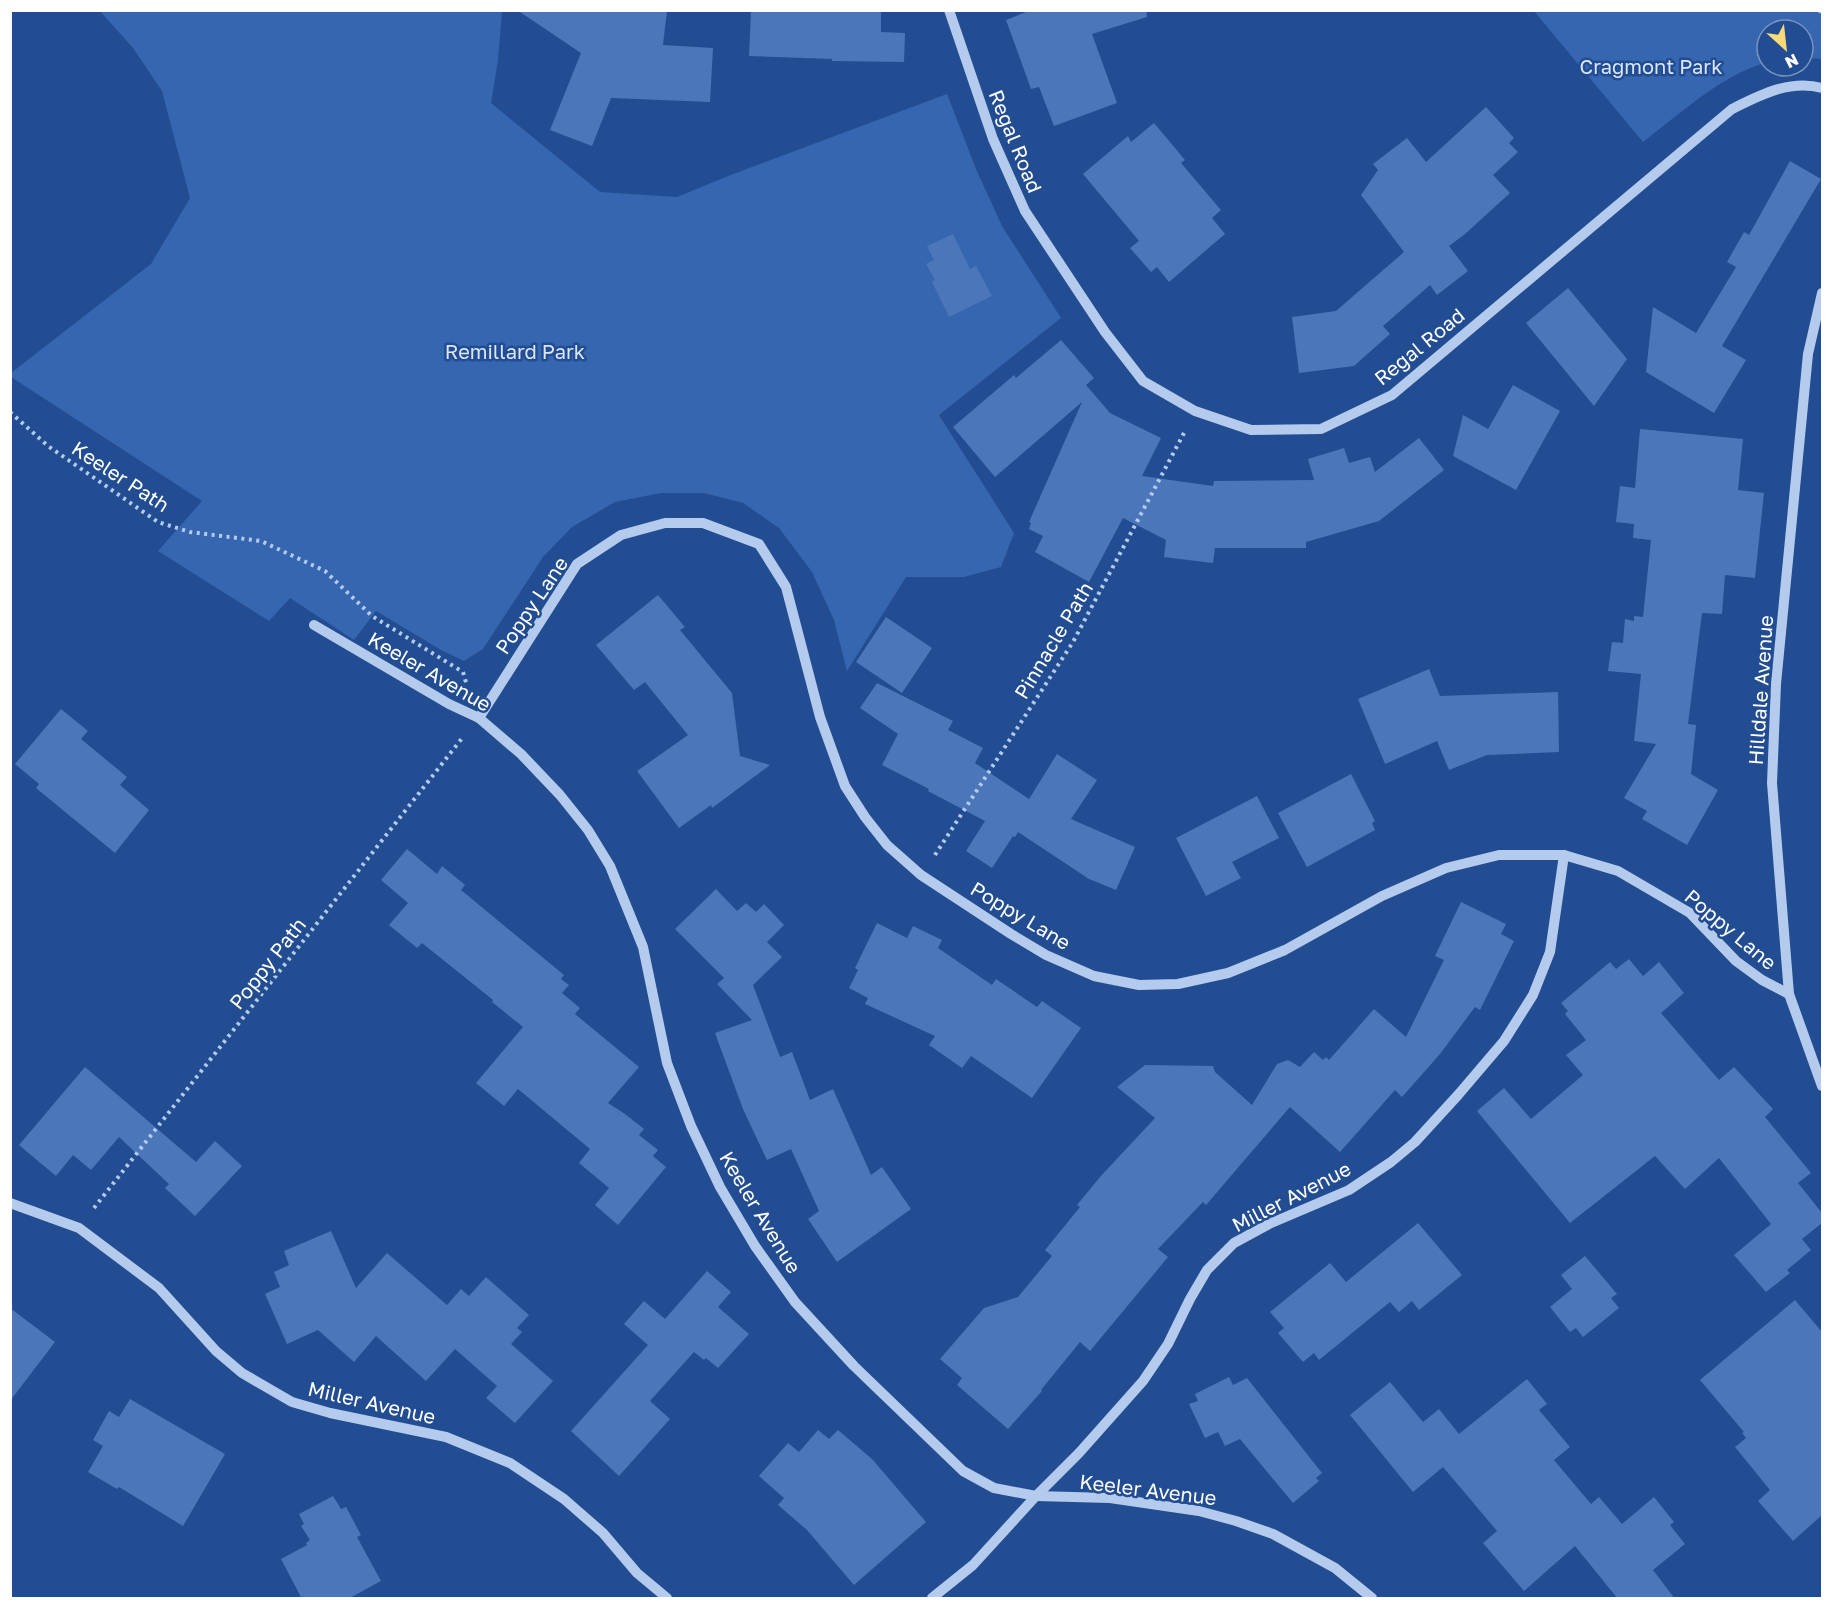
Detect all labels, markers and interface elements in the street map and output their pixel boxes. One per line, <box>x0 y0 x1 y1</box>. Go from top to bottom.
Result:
north arrow <box>1755 18 1815 78</box>
text: N <box>1782 50 1802 73</box>
park label: Cragmont Park <box>1580 54 1722 78</box>
street label: Regal Road <box>984 86 1048 196</box>
street label: Regal Road <box>1369 302 1469 390</box>
park label: Remillard Park <box>445 339 585 363</box>
street label: Keeler Path <box>68 436 174 516</box>
street label: Poppy Lane <box>490 552 572 658</box>
street label: Pinnacle Path <box>1009 577 1097 703</box>
street label: Hilldale Avenue <box>1743 614 1777 766</box>
street label: Keeler Avenue <box>364 626 496 716</box>
street label: Poppy Lane <box>967 876 1075 954</box>
street label: Poppy Lane <box>1680 884 1782 974</box>
street label: Poppy Path <box>224 912 310 1014</box>
street label: Keeler Avenue <box>715 1147 807 1277</box>
street label: Miller Avenue <box>1228 1156 1354 1236</box>
street label: Miller Avenue <box>306 1376 438 1428</box>
street label: Keeler Avenue <box>1078 1469 1218 1509</box>

